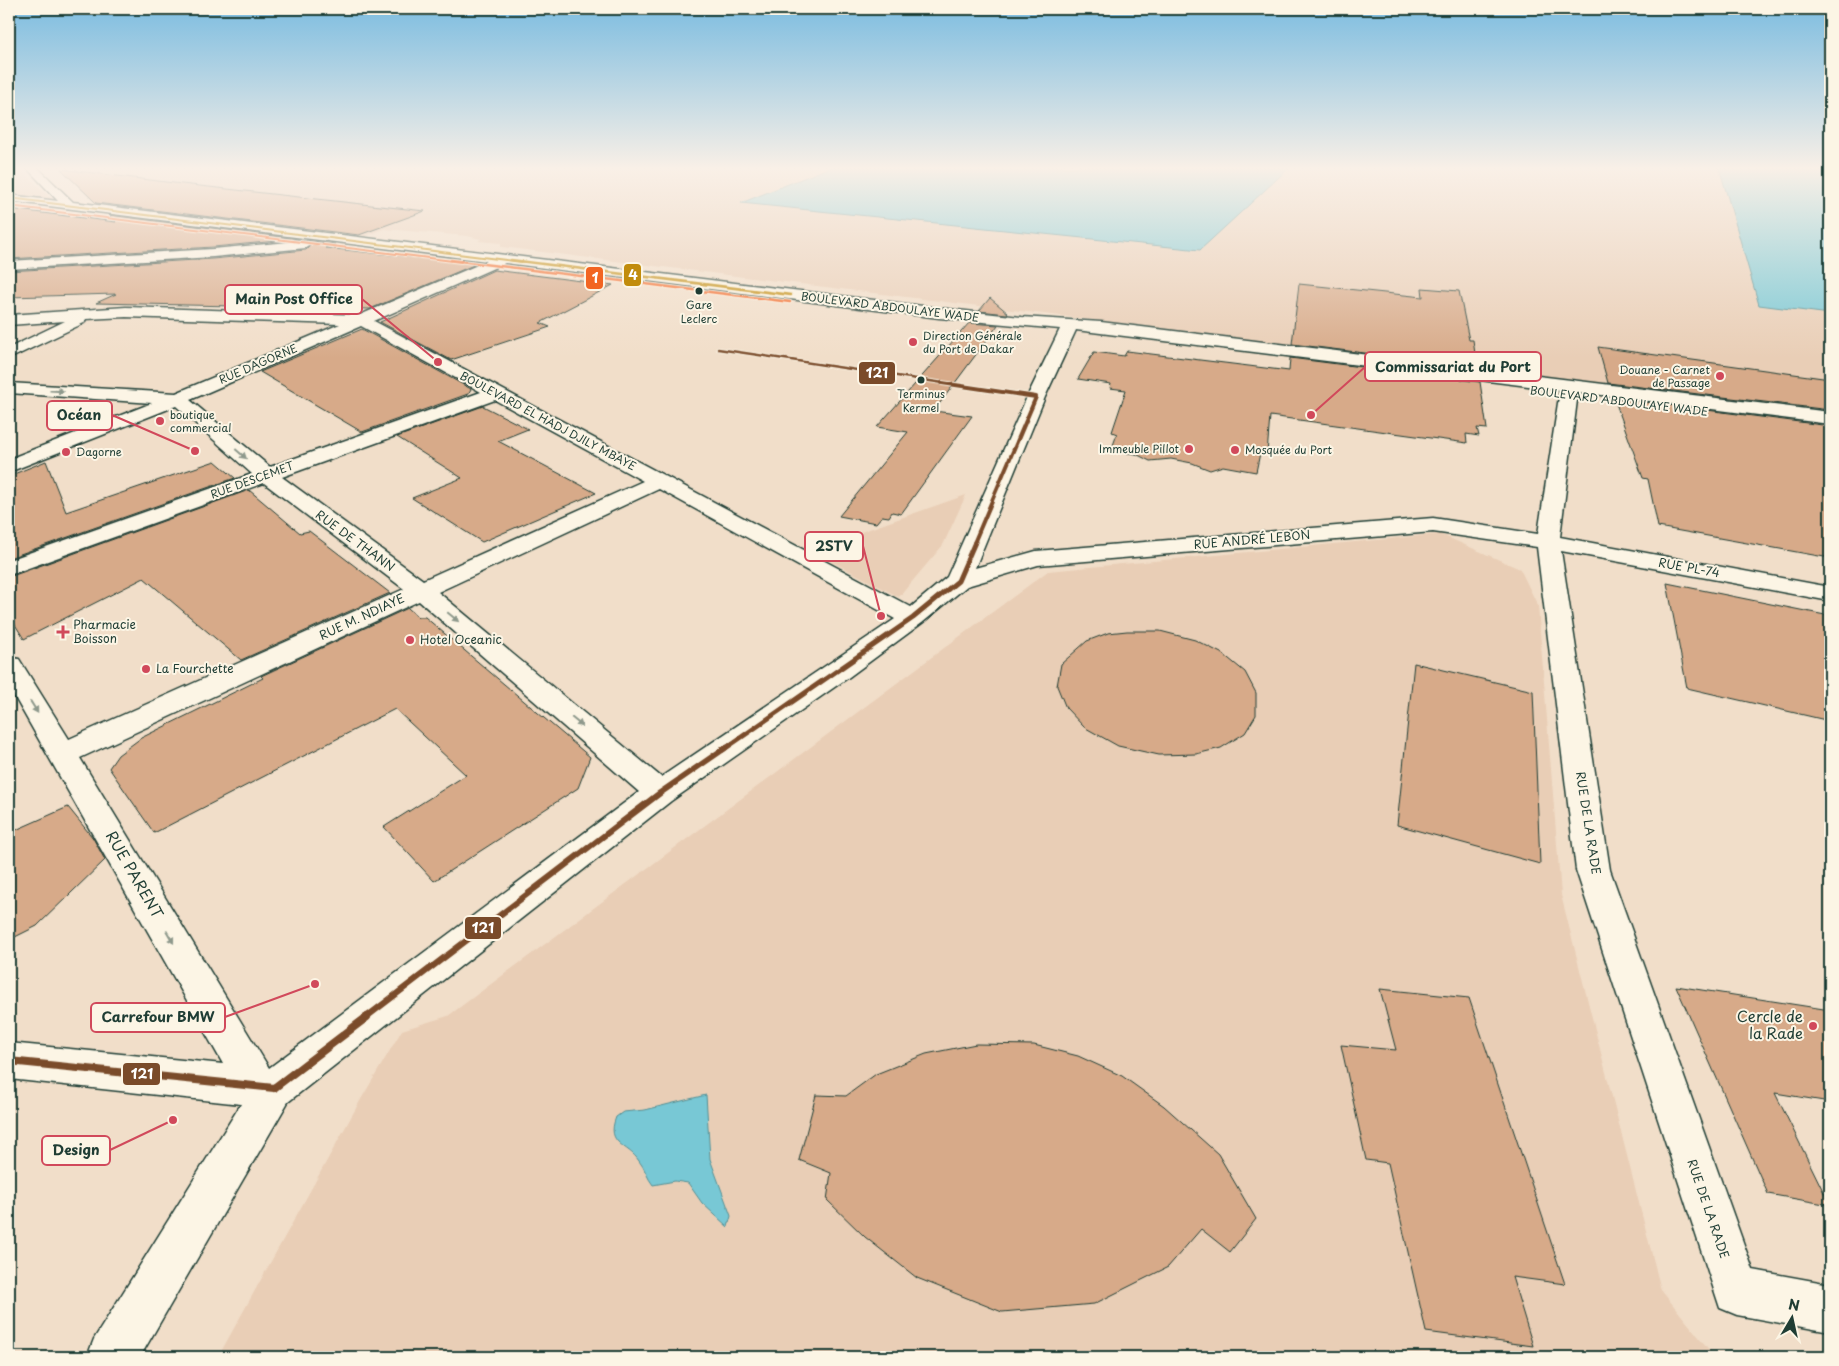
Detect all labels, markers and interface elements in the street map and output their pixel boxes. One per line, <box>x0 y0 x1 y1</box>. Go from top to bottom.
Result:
line badge: 4 <box>623 263 642 287</box>
text: 4 <box>628 264 638 285</box>
line badge: 1 <box>585 266 604 290</box>
text: 1 <box>592 267 599 288</box>
callout: Main Post Office <box>225 285 362 314</box>
marker: Gare Leclerc <box>694 286 704 296</box>
street label: BOULEVARD ABDOULAYE WADE <box>800 287 980 326</box>
text: Main Post Office <box>235 288 353 309</box>
place label: Gare Leclerc <box>681 296 717 327</box>
place label: Direction Générale du Port de Dakar <box>923 327 1022 357</box>
marker: Direction Générale du Port de Dakar <box>907 336 919 348</box>
street label: RUE DAGORNE <box>216 339 300 388</box>
callout: Commissariat du Port <box>1365 352 1541 381</box>
text: Commissariat du Port <box>1375 356 1531 377</box>
line badge: 121 <box>858 361 896 385</box>
place label: Douane - Carnet de Passage <box>1619 361 1711 391</box>
text: 121 <box>866 362 888 383</box>
street label: BOULEVARD EL HADJ DJILY MBAYE <box>457 367 639 474</box>
marker: Douane - Carnet de Passage <box>1714 370 1726 382</box>
marker: Terminus Kermel <box>916 375 926 385</box>
street label: BOULEVARD ABDOULAYE WADE <box>1529 381 1709 420</box>
place label: Terminus Kermel <box>897 385 945 416</box>
one-way arrow <box>50 388 66 396</box>
callout: Océan <box>47 401 112 430</box>
text: Océan <box>57 404 101 425</box>
place label: boutique commercial <box>170 406 231 436</box>
marker: boutique commercial <box>154 415 166 427</box>
place label: Immeuble Pillot <box>1099 440 1180 457</box>
place label: Mosquée du Port <box>1245 441 1333 458</box>
place label: Dagorne <box>76 443 122 460</box>
marker: Immeuble Pillot <box>1183 443 1195 455</box>
marker: Mosquée du Port <box>1229 444 1241 456</box>
marker: Dagorne <box>60 446 72 458</box>
one-way arrow <box>234 448 247 459</box>
street label: RUE DESCEMET <box>208 456 296 503</box>
street label: RUE DE THANN <box>312 505 399 575</box>
street label: RUE ANDRÉ LEBON <box>1193 525 1311 553</box>
callout: 2STV <box>805 532 863 561</box>
text: 2STV <box>815 535 854 556</box>
street label: RUE PL-74 <box>1657 553 1721 581</box>
street label: RUE M. NDIAYE <box>316 588 407 644</box>
one-way arrow <box>446 611 459 622</box>
place label: Pharmacie Boisson <box>73 615 136 647</box>
marker: Pharmacie Boisson <box>57 626 69 638</box>
place label: Hotel Oceanic <box>420 630 502 648</box>
marker: Hotel Oceanic <box>404 634 416 646</box>
place label: La Fourchette <box>156 659 234 677</box>
marker: La Fourchette <box>140 663 152 675</box>
one-way arrow <box>30 700 39 713</box>
one-way arrow <box>570 716 582 728</box>
street label: RUE DE LA RADE <box>1572 770 1606 876</box>
street label: RUE PARENT <box>101 826 170 923</box>
line badge: 121 <box>464 916 502 940</box>
text: 121 <box>472 917 494 938</box>
one-way arrow <box>166 930 175 943</box>
callout: Carrefour BMW <box>91 1003 225 1032</box>
place label: Cercle de la Rade <box>1737 1004 1803 1044</box>
text: Carrefour BMW <box>101 1006 215 1027</box>
marker: Cercle de la Rade <box>1807 1020 1819 1032</box>
line badge: 121 <box>122 1062 161 1086</box>
text: 121 <box>131 1063 153 1084</box>
callout: Design <box>42 1136 110 1165</box>
text: Design <box>52 1139 100 1160</box>
street label: RUE DE LA RADE <box>1683 1156 1734 1261</box>
text: N <box>1787 1293 1801 1316</box>
north arrow <box>1766 1294 1816 1344</box>

